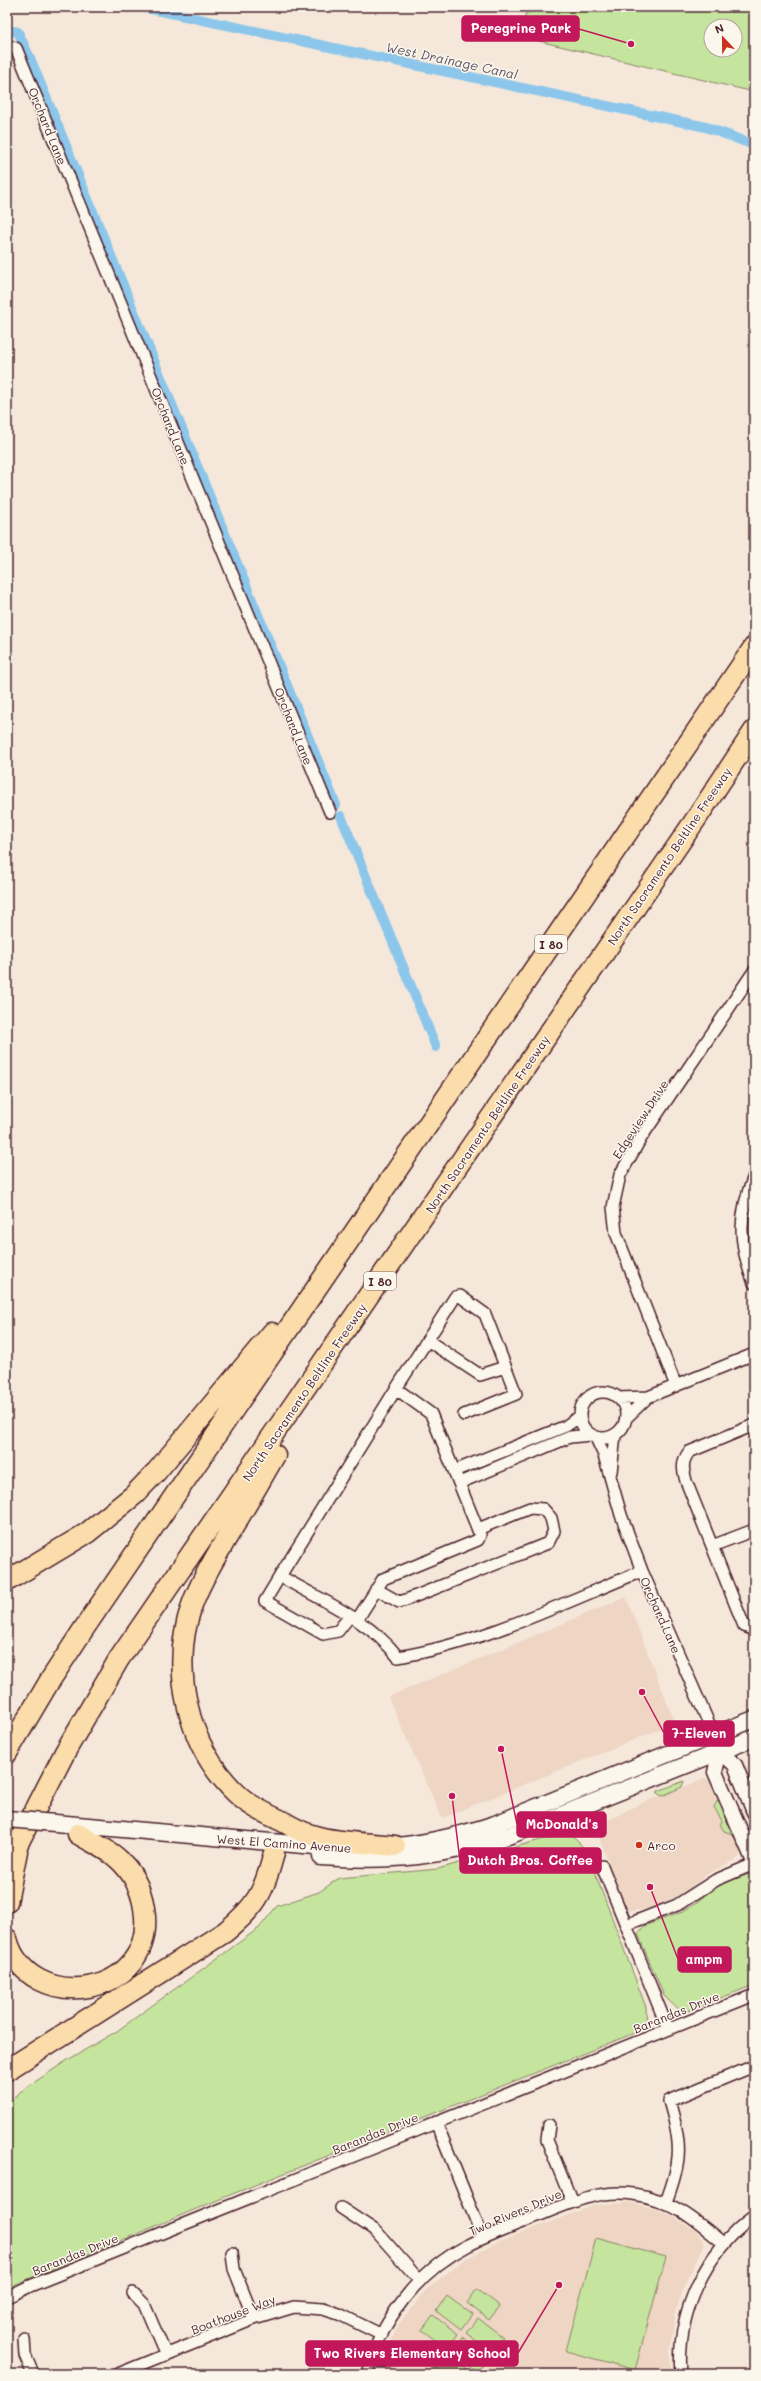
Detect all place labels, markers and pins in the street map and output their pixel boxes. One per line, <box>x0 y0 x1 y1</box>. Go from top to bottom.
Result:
callout: Peregrine Park <box>462 16 579 41</box>
callout: 7-Eleven <box>664 1721 734 1746</box>
callout: McDonald's <box>517 1812 606 1837</box>
place label: Arco <box>647 1837 676 1853</box>
marker: Arco <box>634 1840 644 1850</box>
callout: Dutch Bros. Coffee <box>460 1848 601 1873</box>
callout: ampm <box>678 1947 731 1972</box>
callout: Two Rivers Elementary School <box>306 2341 518 2366</box>

